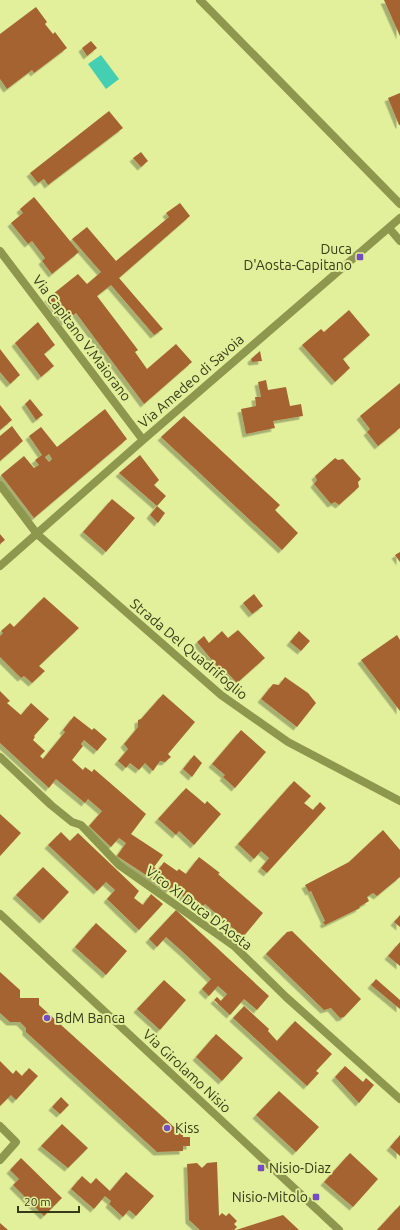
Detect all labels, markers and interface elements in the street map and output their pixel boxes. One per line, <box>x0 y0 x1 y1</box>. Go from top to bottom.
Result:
place label: Duca D'Aosta-Capitano <box>244 241 352 273</box>
marker: Duca D'Aosta-Capitano <box>355 252 365 262</box>
street label: Via Capitano V.Maiorano <box>29 272 135 404</box>
street label: Via Amedeo di Savoia <box>135 331 247 431</box>
street label: Strada Del Quadrifoglio <box>127 595 251 703</box>
street label: Vico XI Duca D'Aosta <box>143 863 255 953</box>
place label: BdM Banca <box>55 1010 125 1026</box>
marker: BdM Banca <box>42 1013 52 1023</box>
street label: Via Girolamo Nisio <box>140 1026 234 1116</box>
place label: Kiss <box>175 1120 199 1136</box>
marker: Kiss <box>162 1123 172 1133</box>
place label: Nisio-Diaz <box>269 1160 331 1176</box>
marker: Nisio-Diaz <box>256 1163 266 1173</box>
scale bar <box>18 1188 79 1214</box>
place label: Nisio-Mitolo <box>232 1189 308 1205</box>
marker: Nisio-Mitolo <box>311 1192 321 1202</box>
text: 20 m <box>24 1195 51 1208</box>

